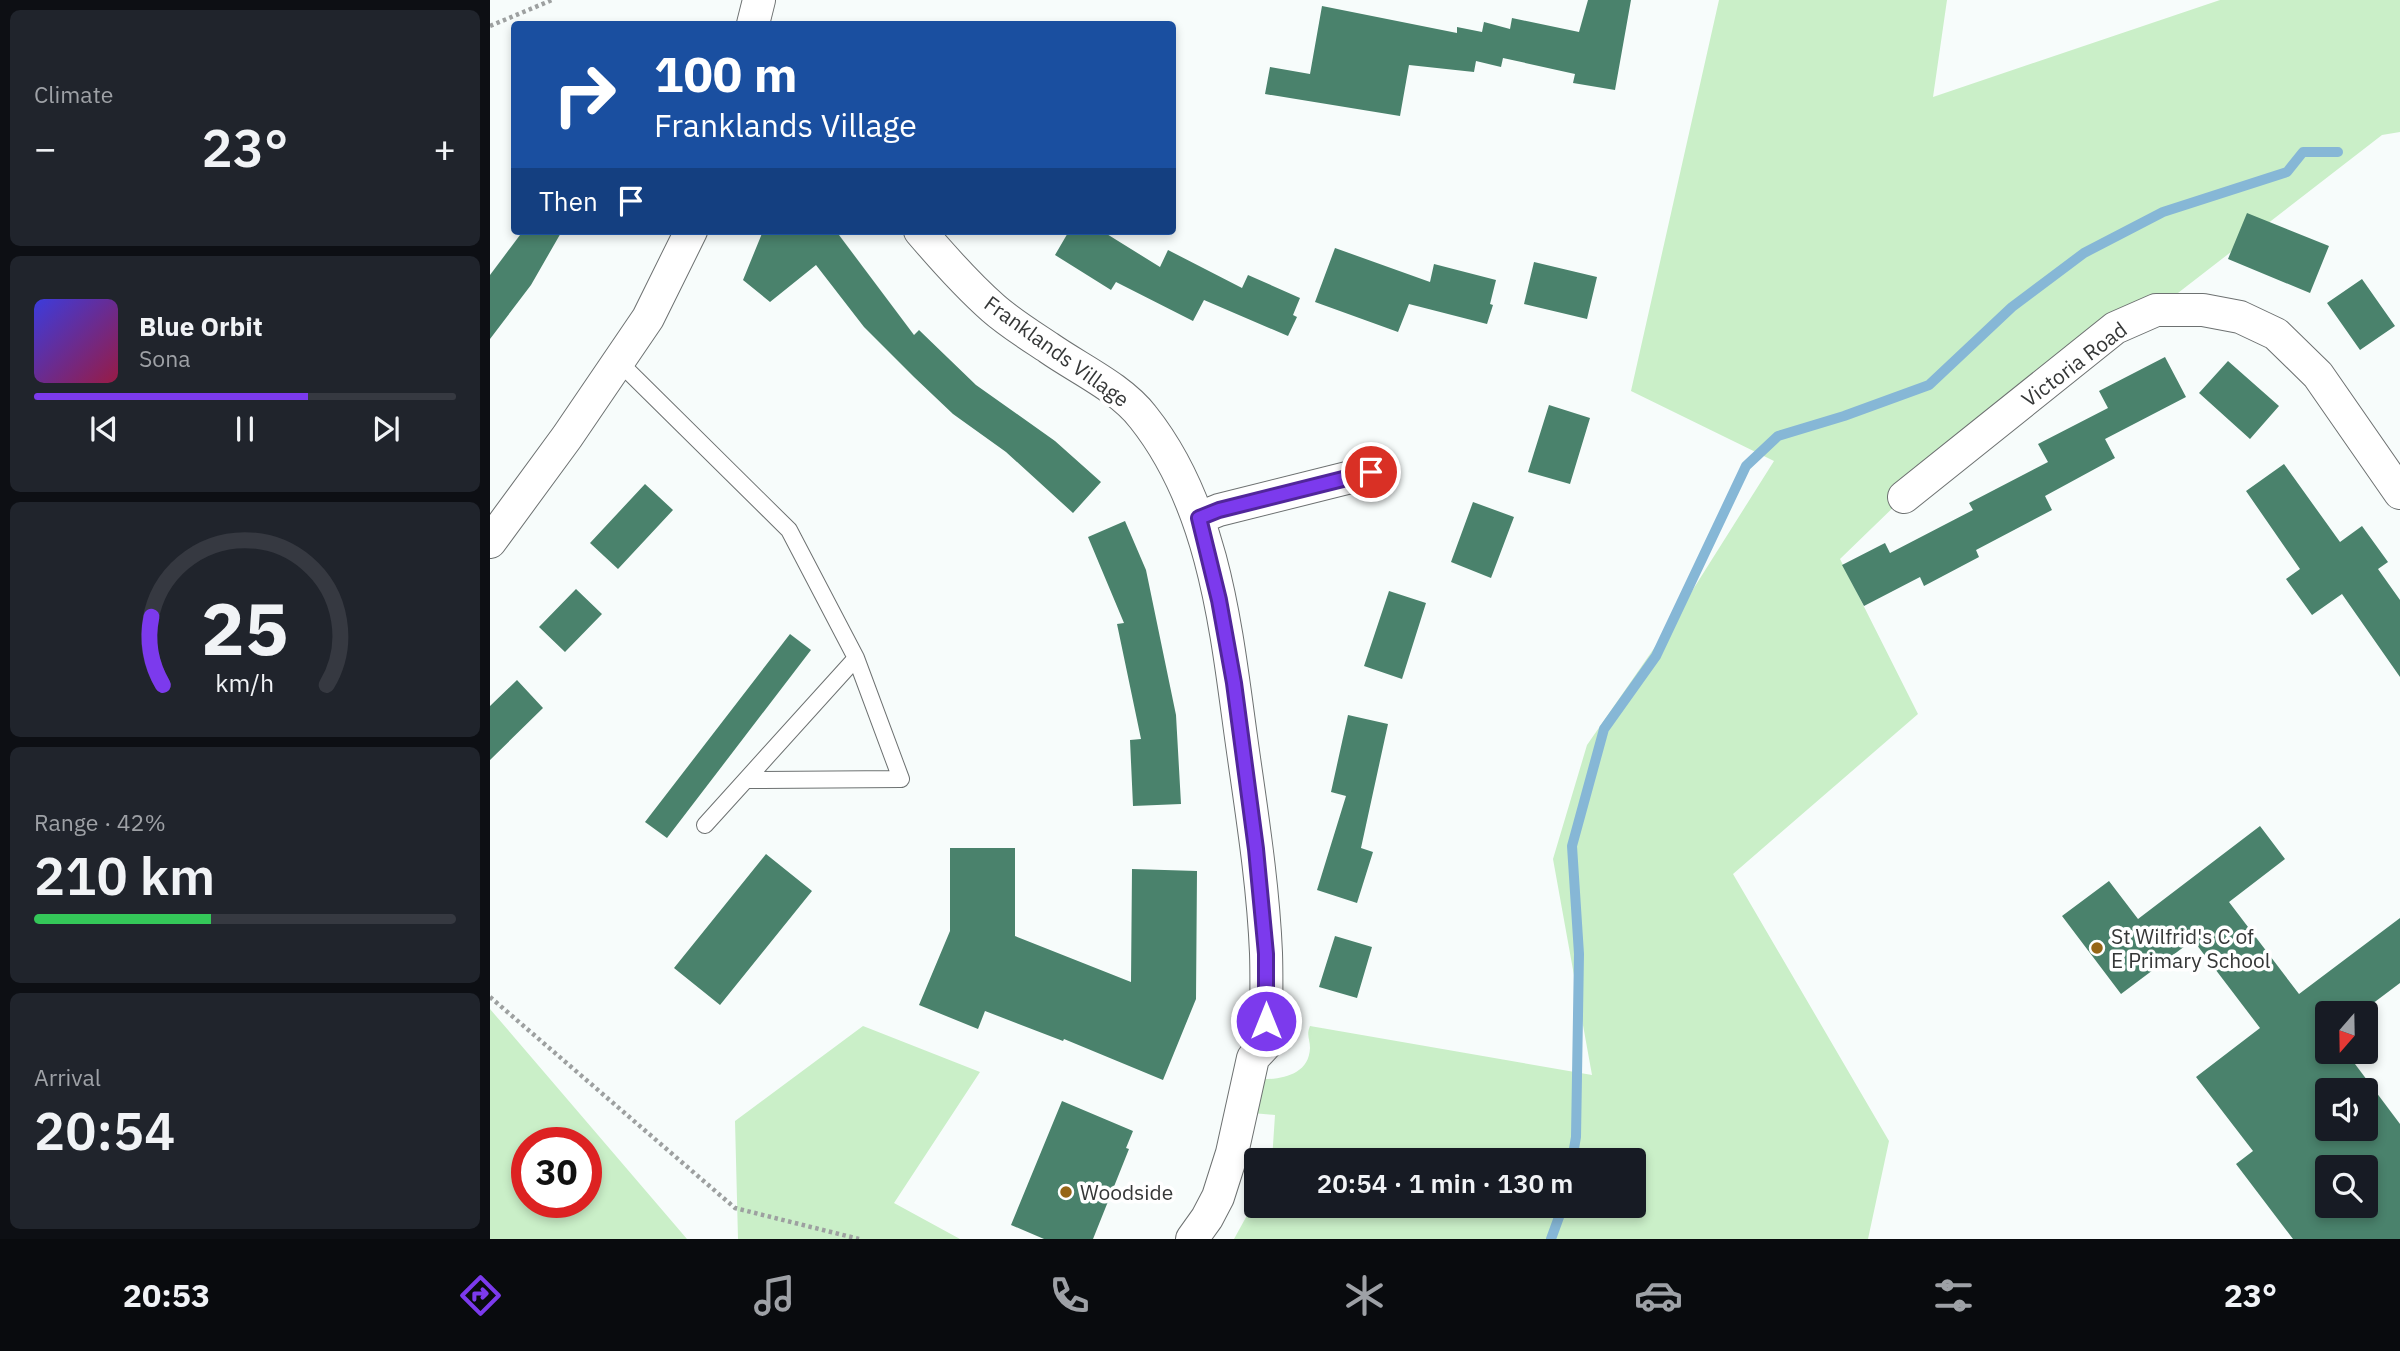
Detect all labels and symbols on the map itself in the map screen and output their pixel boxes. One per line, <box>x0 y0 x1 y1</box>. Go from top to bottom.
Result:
street label: Franklands Village <box>979 289 1135 413</box>
street label: Victoria Road <box>2016 315 2132 413</box>
pin <box>1341 442 1401 502</box>
place label: St Wilfrid's C of E Primary School <box>2111 922 2271 974</box>
marker: St Wilfrid's C of E Primary School <box>2089 940 2105 956</box>
position arrow <box>1229 984 1303 1058</box>
north arrow <box>2315 1001 2378 1064</box>
speed limit sign: 30 <box>511 1127 602 1218</box>
place label: Woodside <box>1080 1178 1173 1206</box>
marker: Woodside <box>1058 1184 1074 1200</box>

